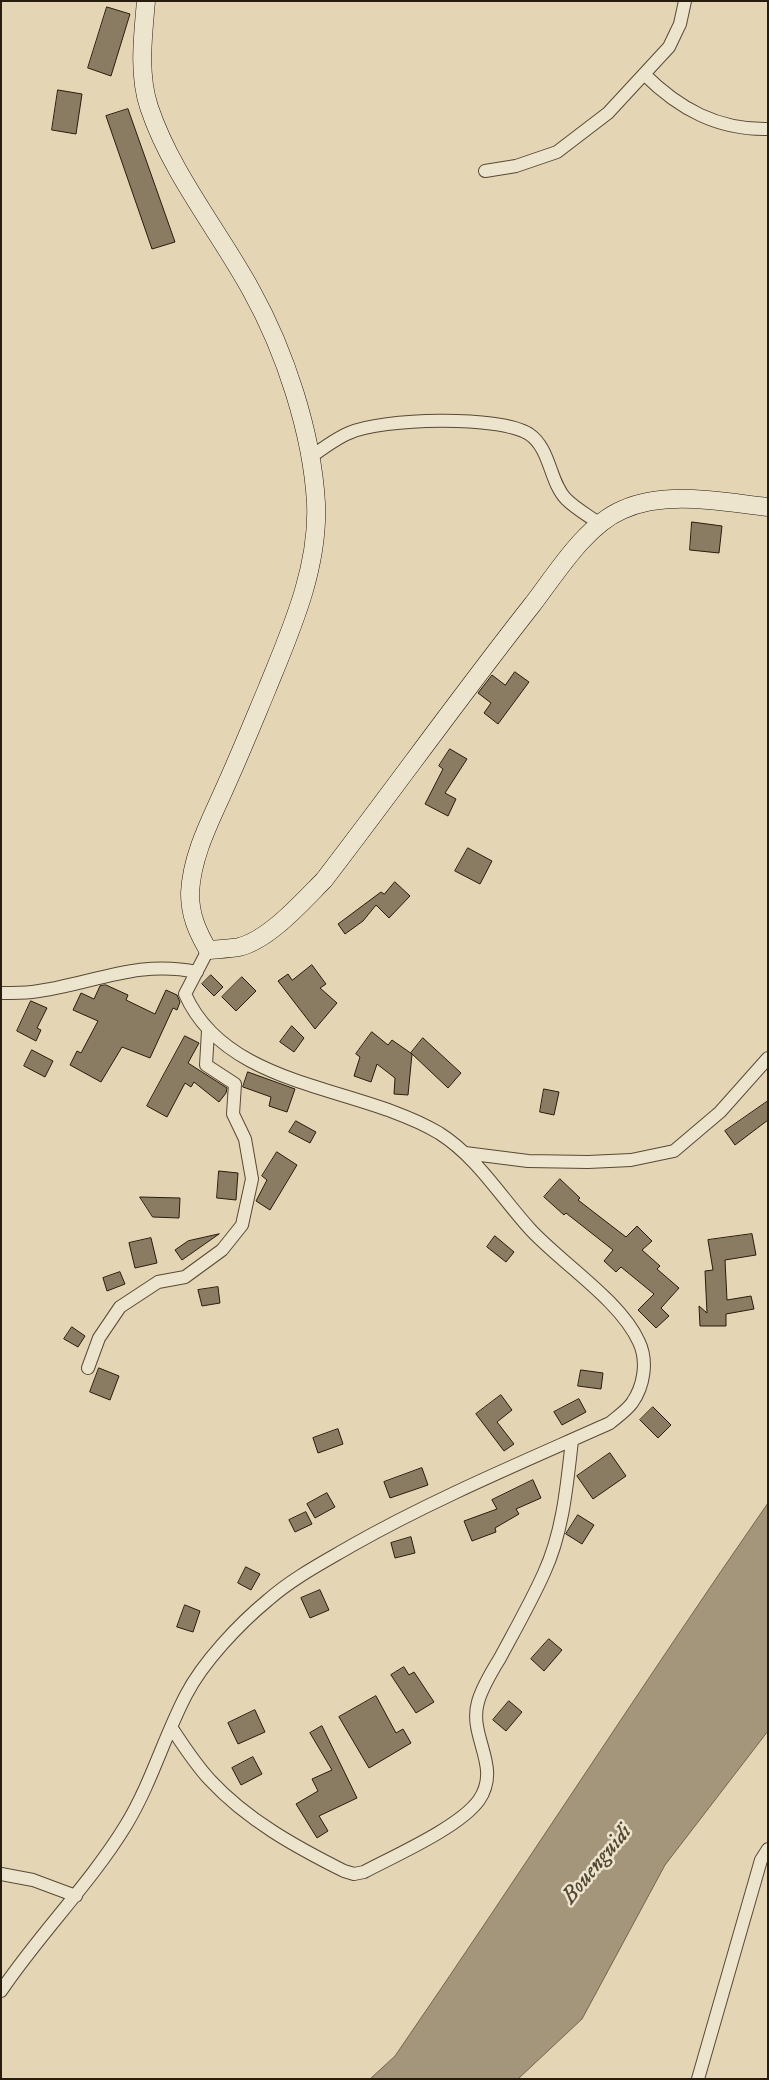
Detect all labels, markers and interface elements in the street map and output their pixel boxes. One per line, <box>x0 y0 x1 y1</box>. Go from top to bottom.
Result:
water label: Bouenguidi <box>557 1820 639 1910</box>

